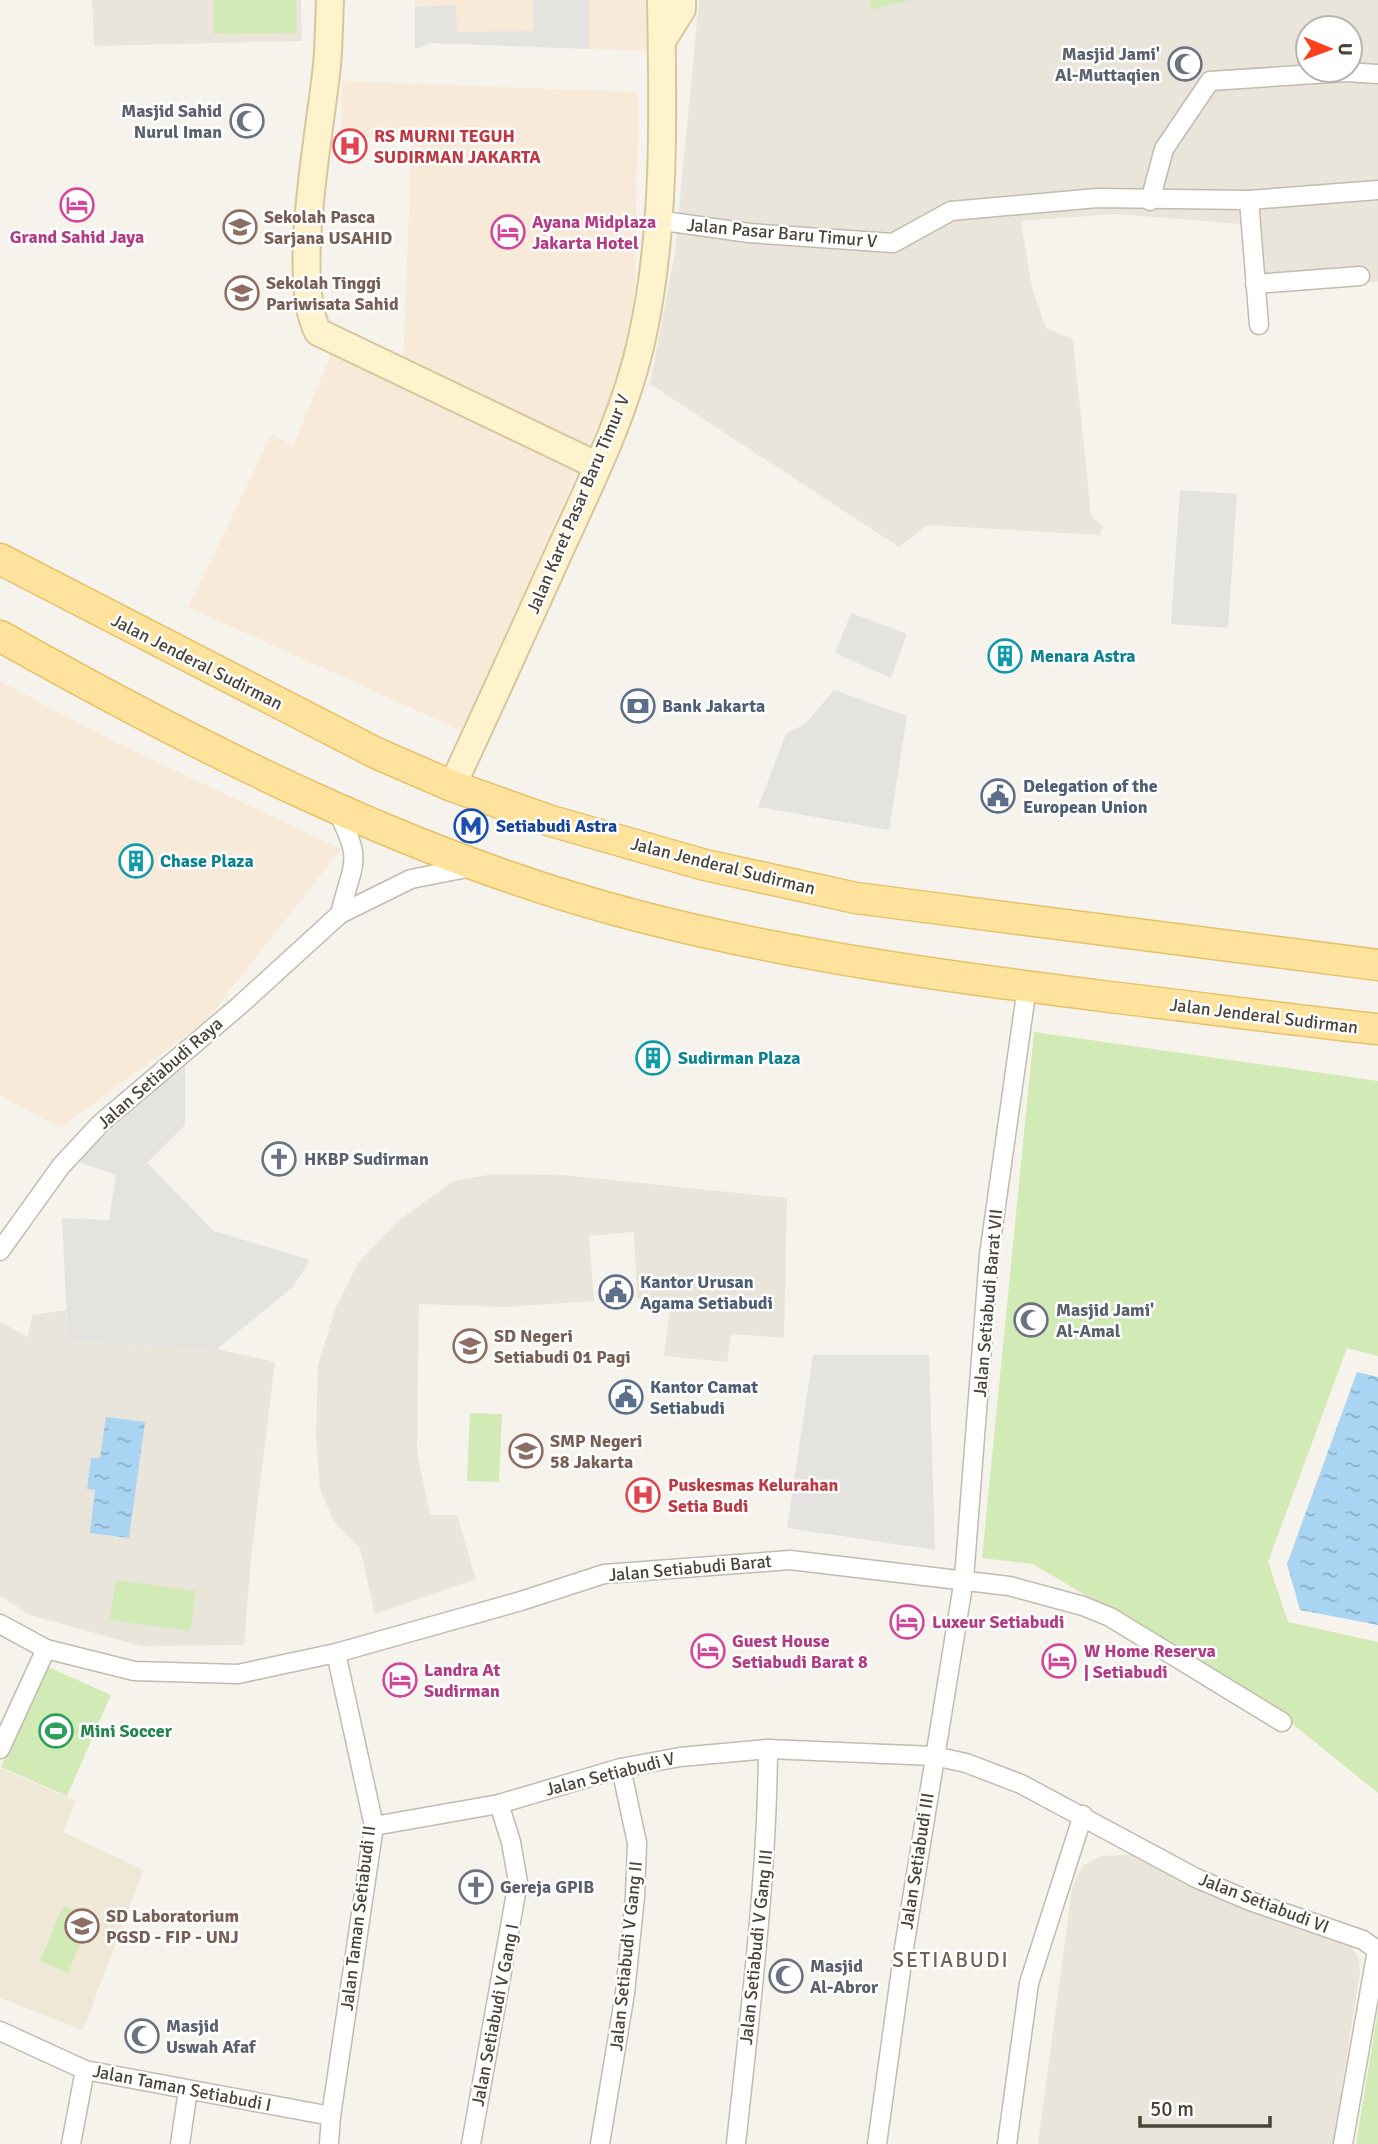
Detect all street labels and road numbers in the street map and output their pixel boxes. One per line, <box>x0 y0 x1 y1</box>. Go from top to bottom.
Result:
street label: Jalan Pasar Baru Timur V <box>686 214 879 252</box>
street label: Jalan Karet Pasar Baru Timur V <box>522 390 635 617</box>
street label: Jalan Jenderal Sudirman <box>108 609 286 715</box>
street label: Jalan Jenderal Sudirman <box>628 832 818 900</box>
street label: Jalan Jenderal Sudirman <box>1169 994 1359 1038</box>
street label: Jalan Setiabudi Raya <box>93 1013 227 1133</box>
street label: Jalan Setiabudi Barat VII <box>969 1208 1007 1398</box>
street label: Jalan Setiabudi Barat <box>607 1550 773 1586</box>
street label: Jalan Setiabudi V <box>543 1747 678 1801</box>
street label: Jalan Setiabudi III <box>895 1791 939 1931</box>
street label: Jalan Taman Setiabudi II <box>336 1824 380 2012</box>
street label: Jalan Setiabudi V Gang III <box>735 1848 777 2046</box>
street label: Jalan Setiabudi V Gang II <box>605 1860 647 2052</box>
street label: Jalan Setiabudi VI <box>1196 1868 1332 1938</box>
street label: Jalan Setiabudi V Gang I <box>466 1922 524 2108</box>
street label: Jalan Taman Setiabudi I <box>91 2060 273 2116</box>

